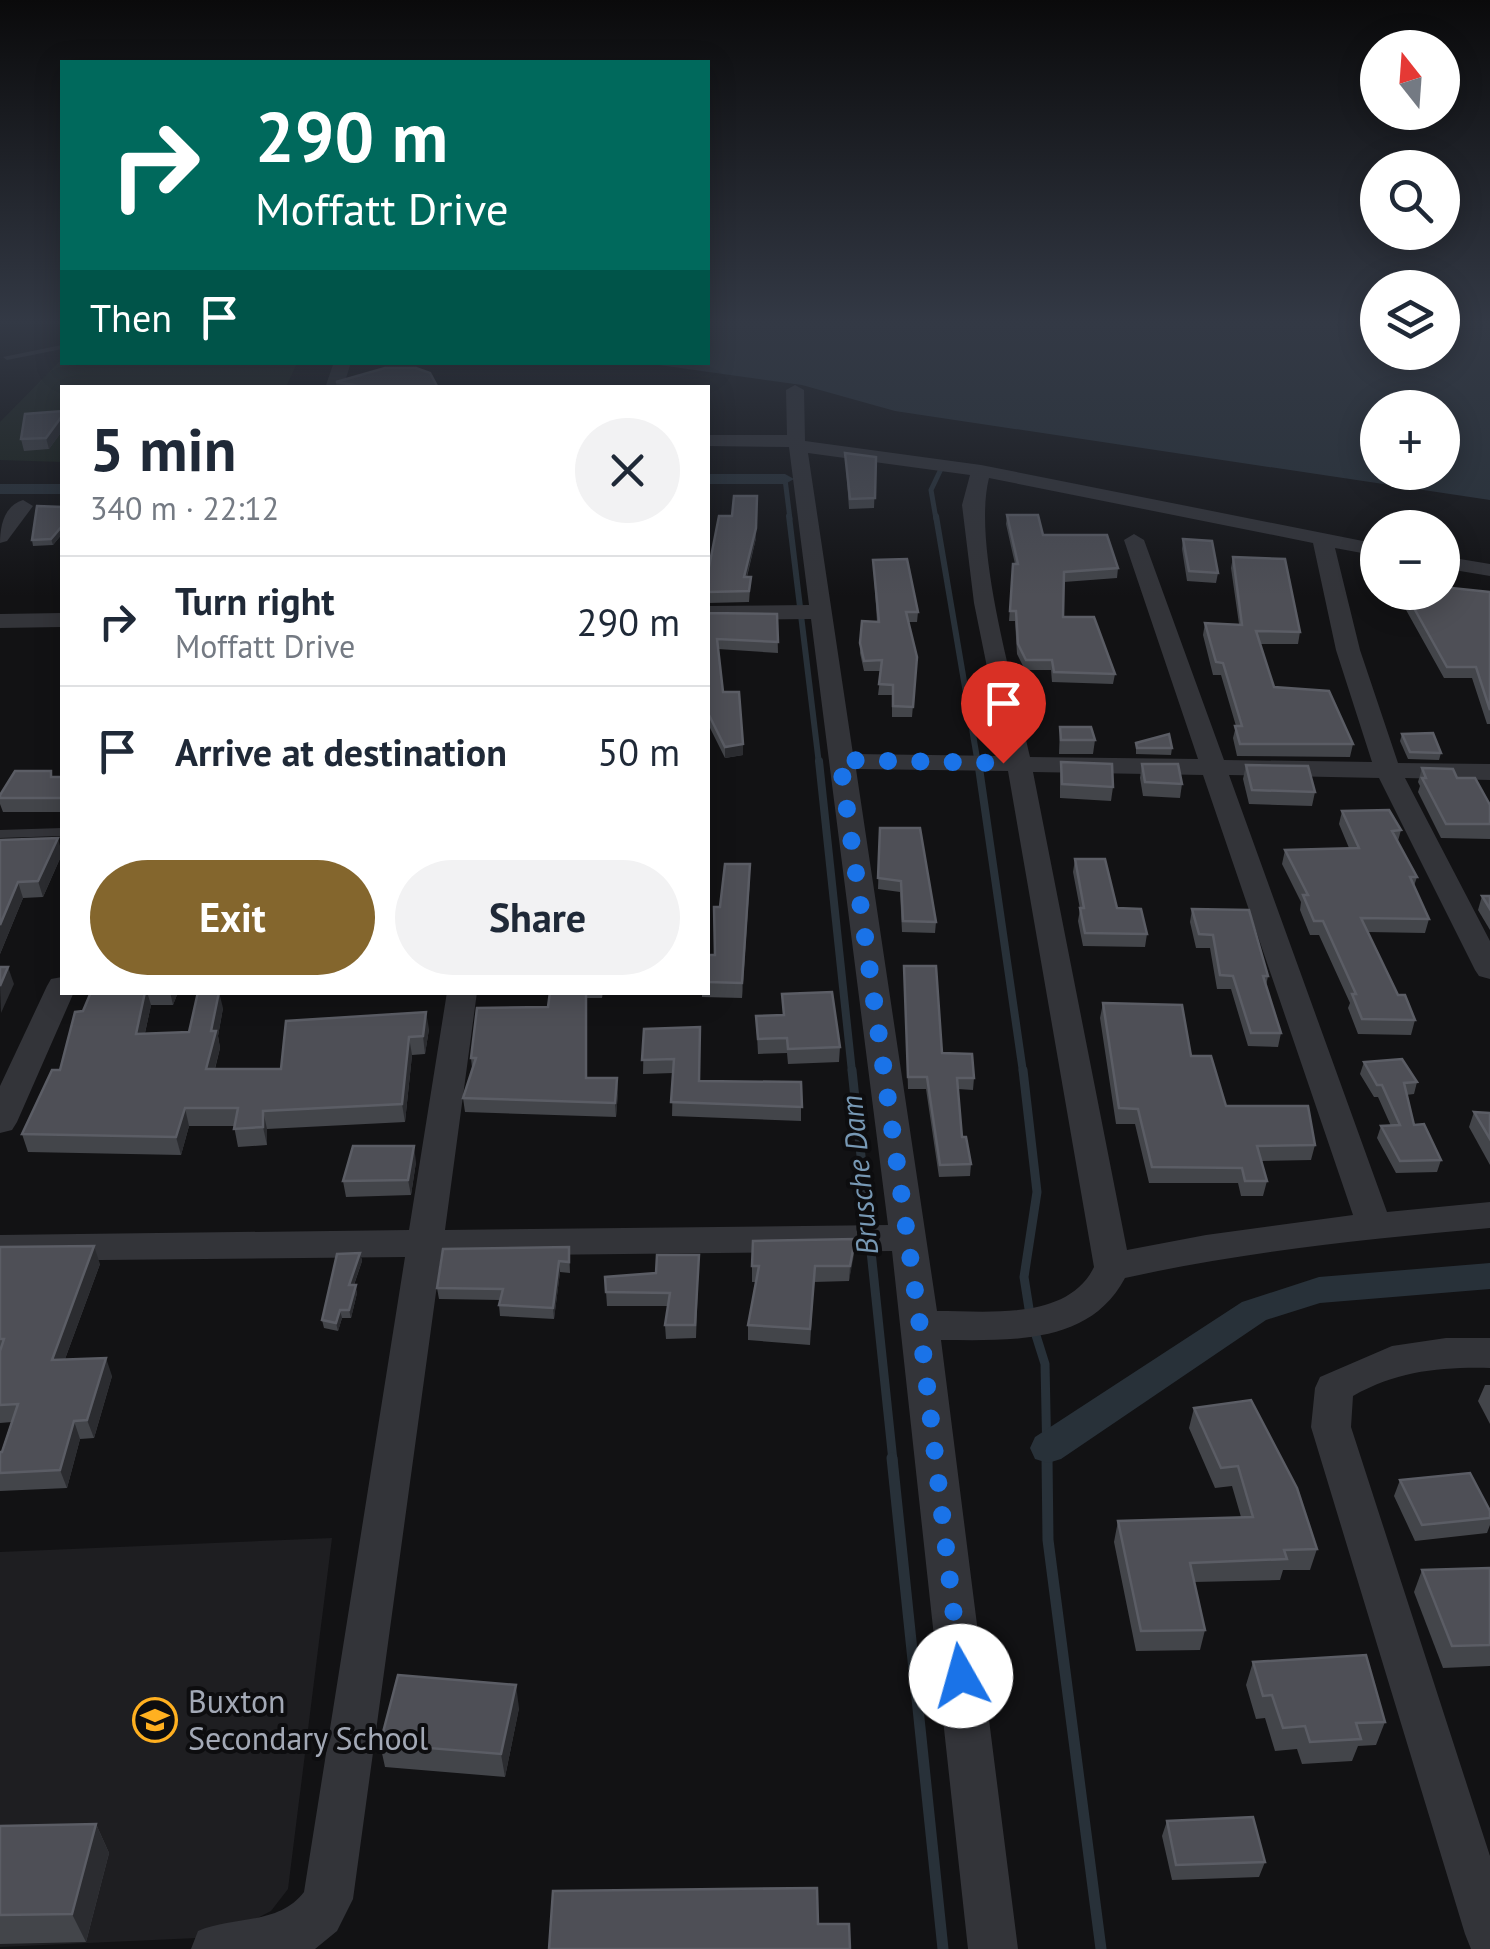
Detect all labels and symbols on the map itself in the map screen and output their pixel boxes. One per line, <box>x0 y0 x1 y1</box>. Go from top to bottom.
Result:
north arrow <box>1360 30 1460 130</box>
pin <box>961 661 1046 764</box>
water label: Brusche Dam <box>831 1093 886 1257</box>
position arrow <box>909 1624 1013 1728</box>
place label: Buxton Secondary School <box>188 1680 429 1759</box>
school or university icon: Buxton Secondary School <box>132 1697 178 1743</box>

